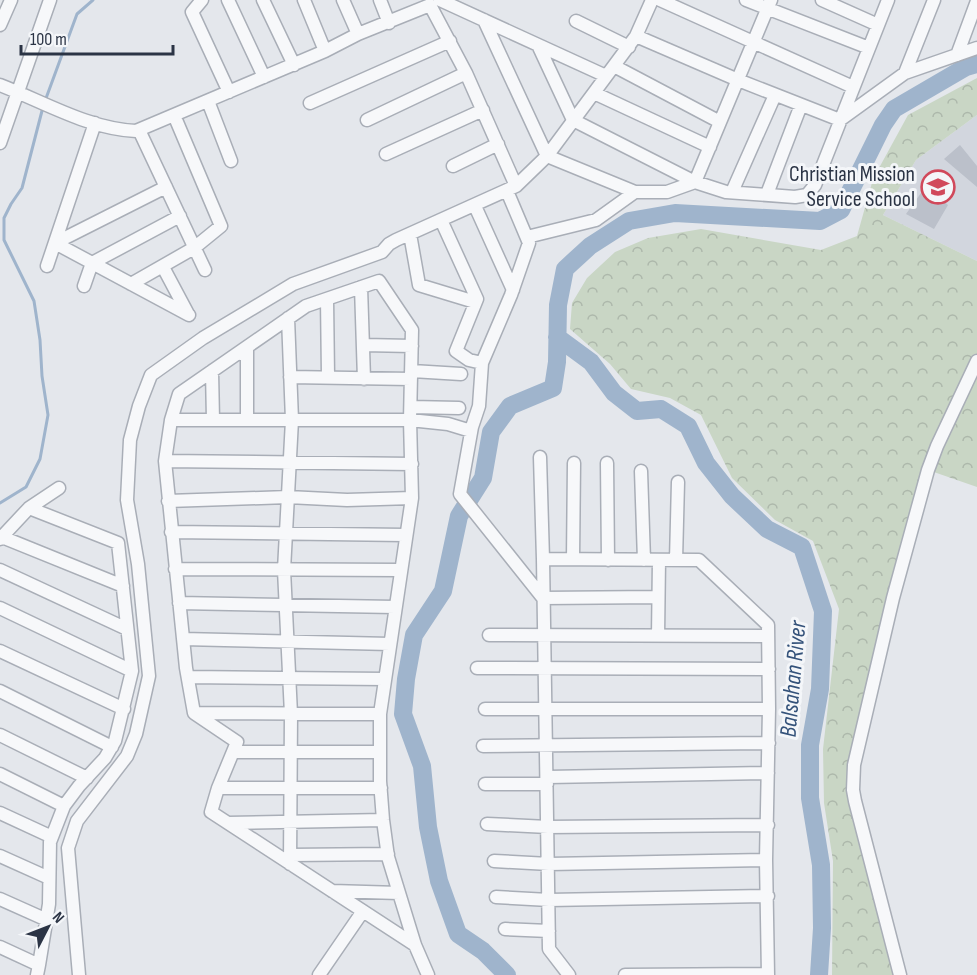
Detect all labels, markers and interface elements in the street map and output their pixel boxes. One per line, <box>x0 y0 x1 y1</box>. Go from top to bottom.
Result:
scale bar <box>21 18 172 56</box>
text: 100 m <box>30 29 67 50</box>
place label: Christian Mission Service School <box>789 161 915 213</box>
school or university icon: Christian Mission Service School <box>920 169 956 205</box>
water label: Balsahan River <box>773 618 813 738</box>
north arrow <box>18 897 78 957</box>
text: N <box>48 908 68 927</box>

